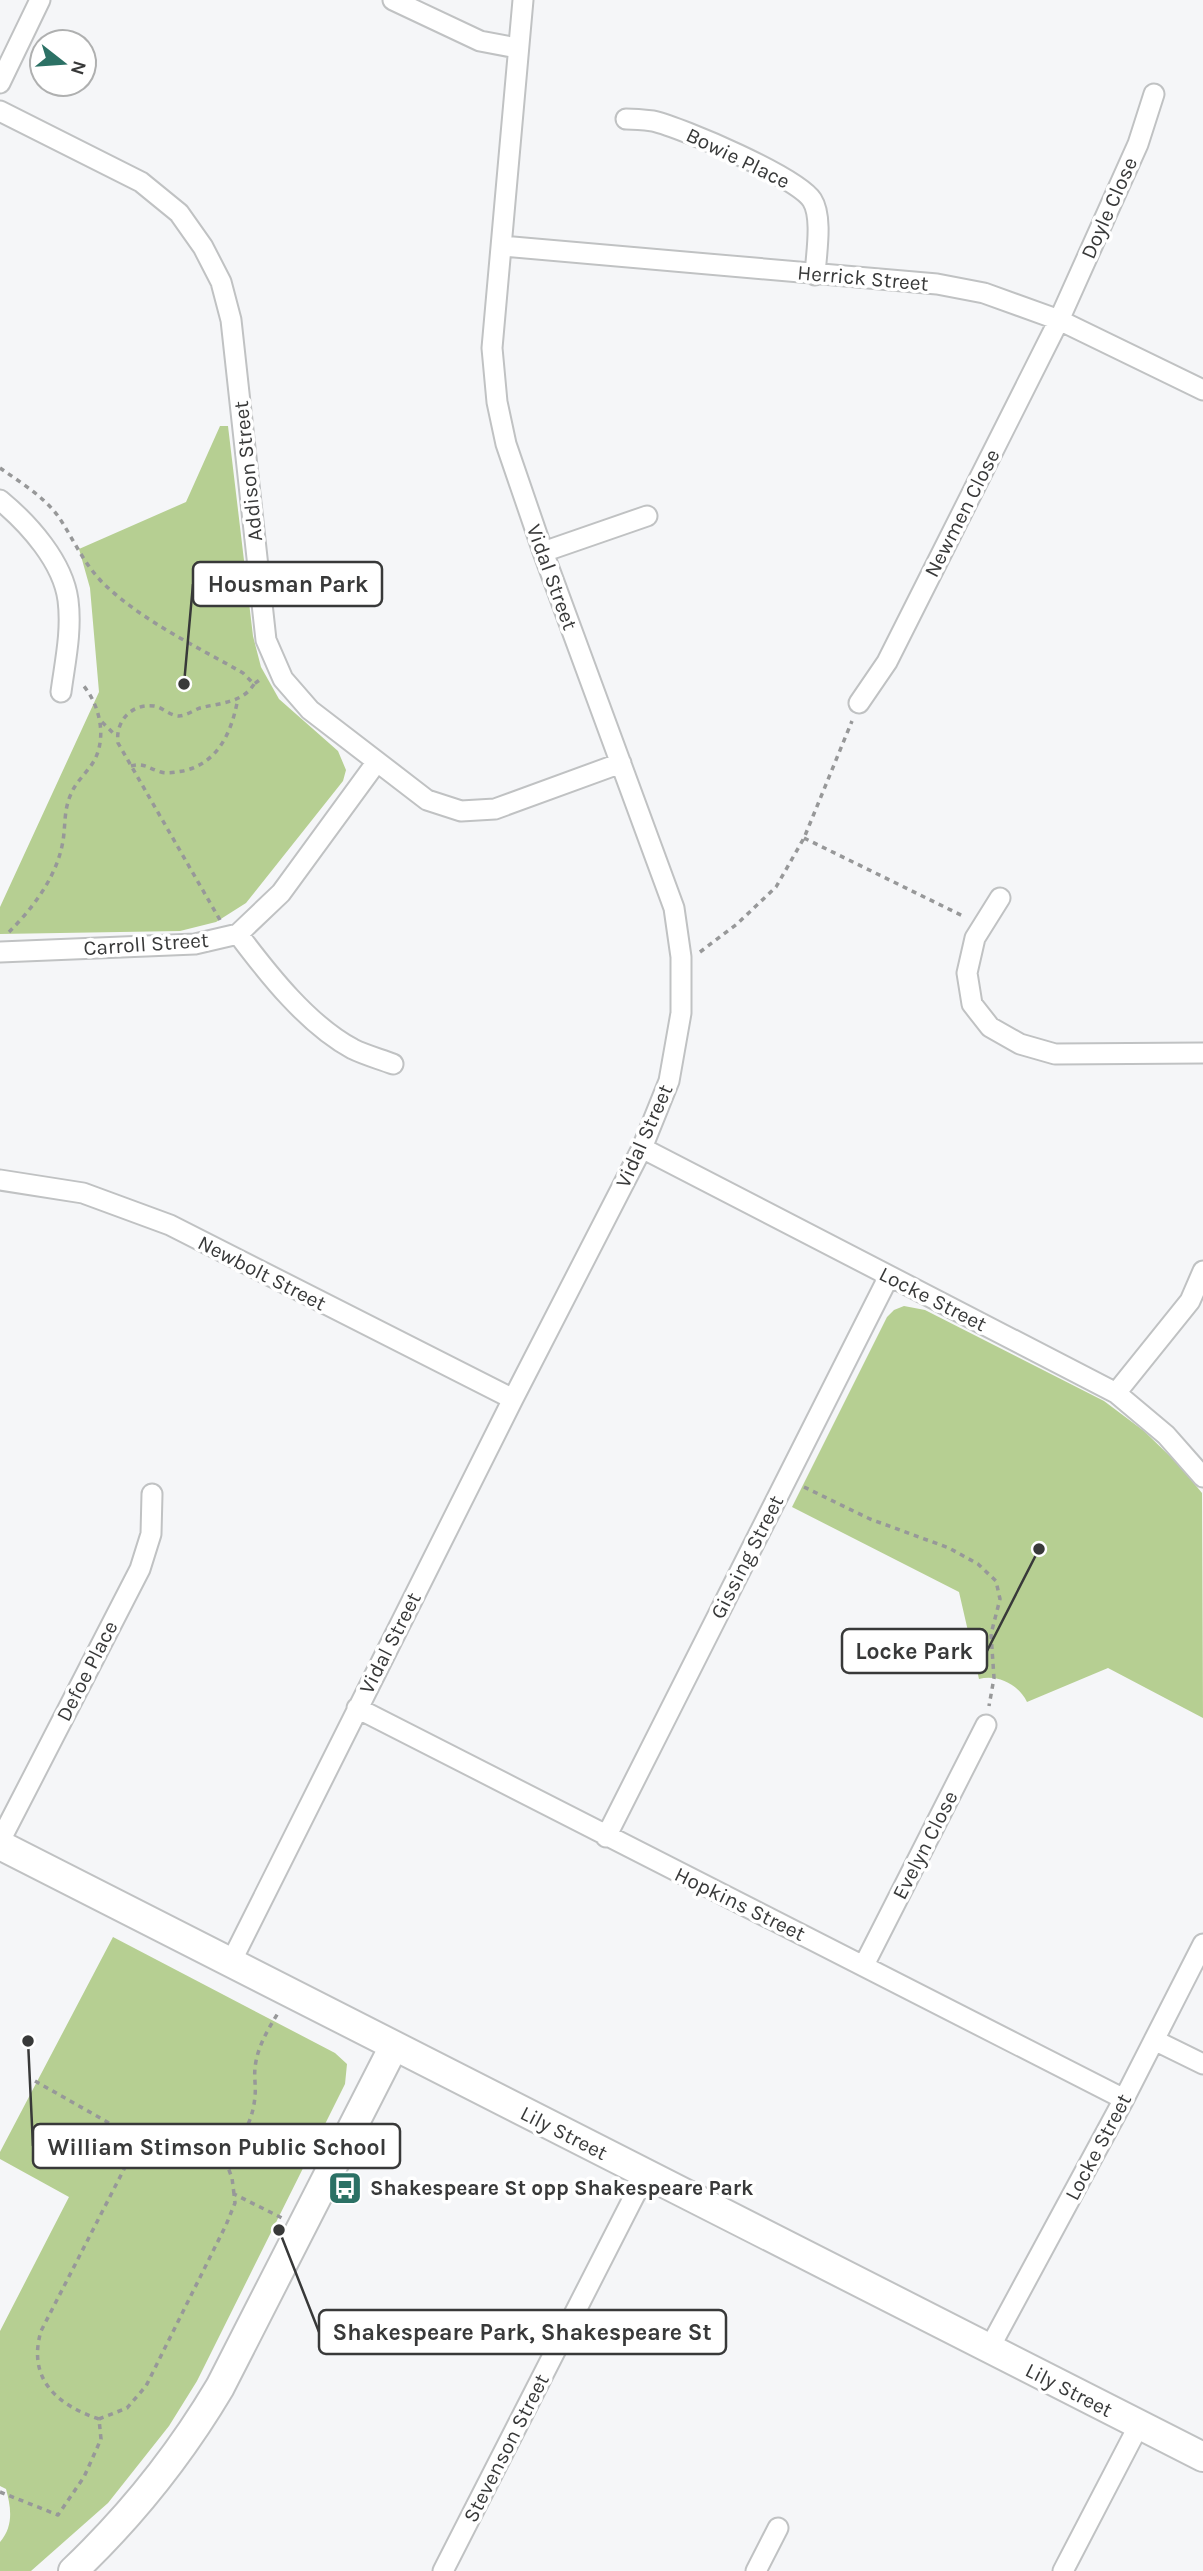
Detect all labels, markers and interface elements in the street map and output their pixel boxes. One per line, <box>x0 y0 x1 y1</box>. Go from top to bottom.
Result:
north arrow <box>28 28 98 98</box>
text: N <box>66 58 91 77</box>
street label: Bowie Place <box>682 123 794 193</box>
street label: Doyle Close <box>1076 153 1142 263</box>
street label: Herrick Street <box>796 260 930 296</box>
street label: Addison Street <box>229 400 267 542</box>
street label: Newmen Close <box>919 445 1005 581</box>
street label: Vidal Street <box>522 521 582 633</box>
callout: Housman Park <box>193 562 382 606</box>
text: Housman Park <box>208 571 369 598</box>
street label: Carroll Street <box>83 928 210 960</box>
street label: Vidal Street <box>611 1081 677 1191</box>
street label: Newbolt Street <box>194 1230 330 1316</box>
street label: Locke Street <box>875 1262 991 1336</box>
street label: Gissing Street <box>706 1491 788 1623</box>
street label: Vidal Street <box>354 1588 426 1698</box>
street label: Defoe Place <box>51 1617 123 1725</box>
callout: Locke Park <box>842 1629 987 1673</box>
text: Locke Park <box>855 1638 973 1665</box>
street label: Evelyn Close <box>887 1787 963 1903</box>
street label: Hopkins Street <box>671 1862 809 1946</box>
street label: Locke Street <box>1060 2089 1136 2204</box>
street label: Lily Street <box>517 2101 612 2165</box>
callout: William Stimson Public School <box>33 2124 400 2168</box>
text: William Stimson Public School <box>47 2134 387 2161</box>
bus stop icon: Shakespeare St opp Shakespeare Park <box>326 2169 364 2207</box>
place label: Shakespeare St opp Shakespeare Park <box>370 2176 754 2200</box>
callout: Shakespeare Park, Shakespeare St <box>319 2310 726 2354</box>
text: Shakespeare Park, Shakespeare St <box>333 2319 711 2346</box>
street label: Lily Street <box>1022 2358 1117 2422</box>
street label: Stevenson Street <box>458 2370 554 2526</box>

